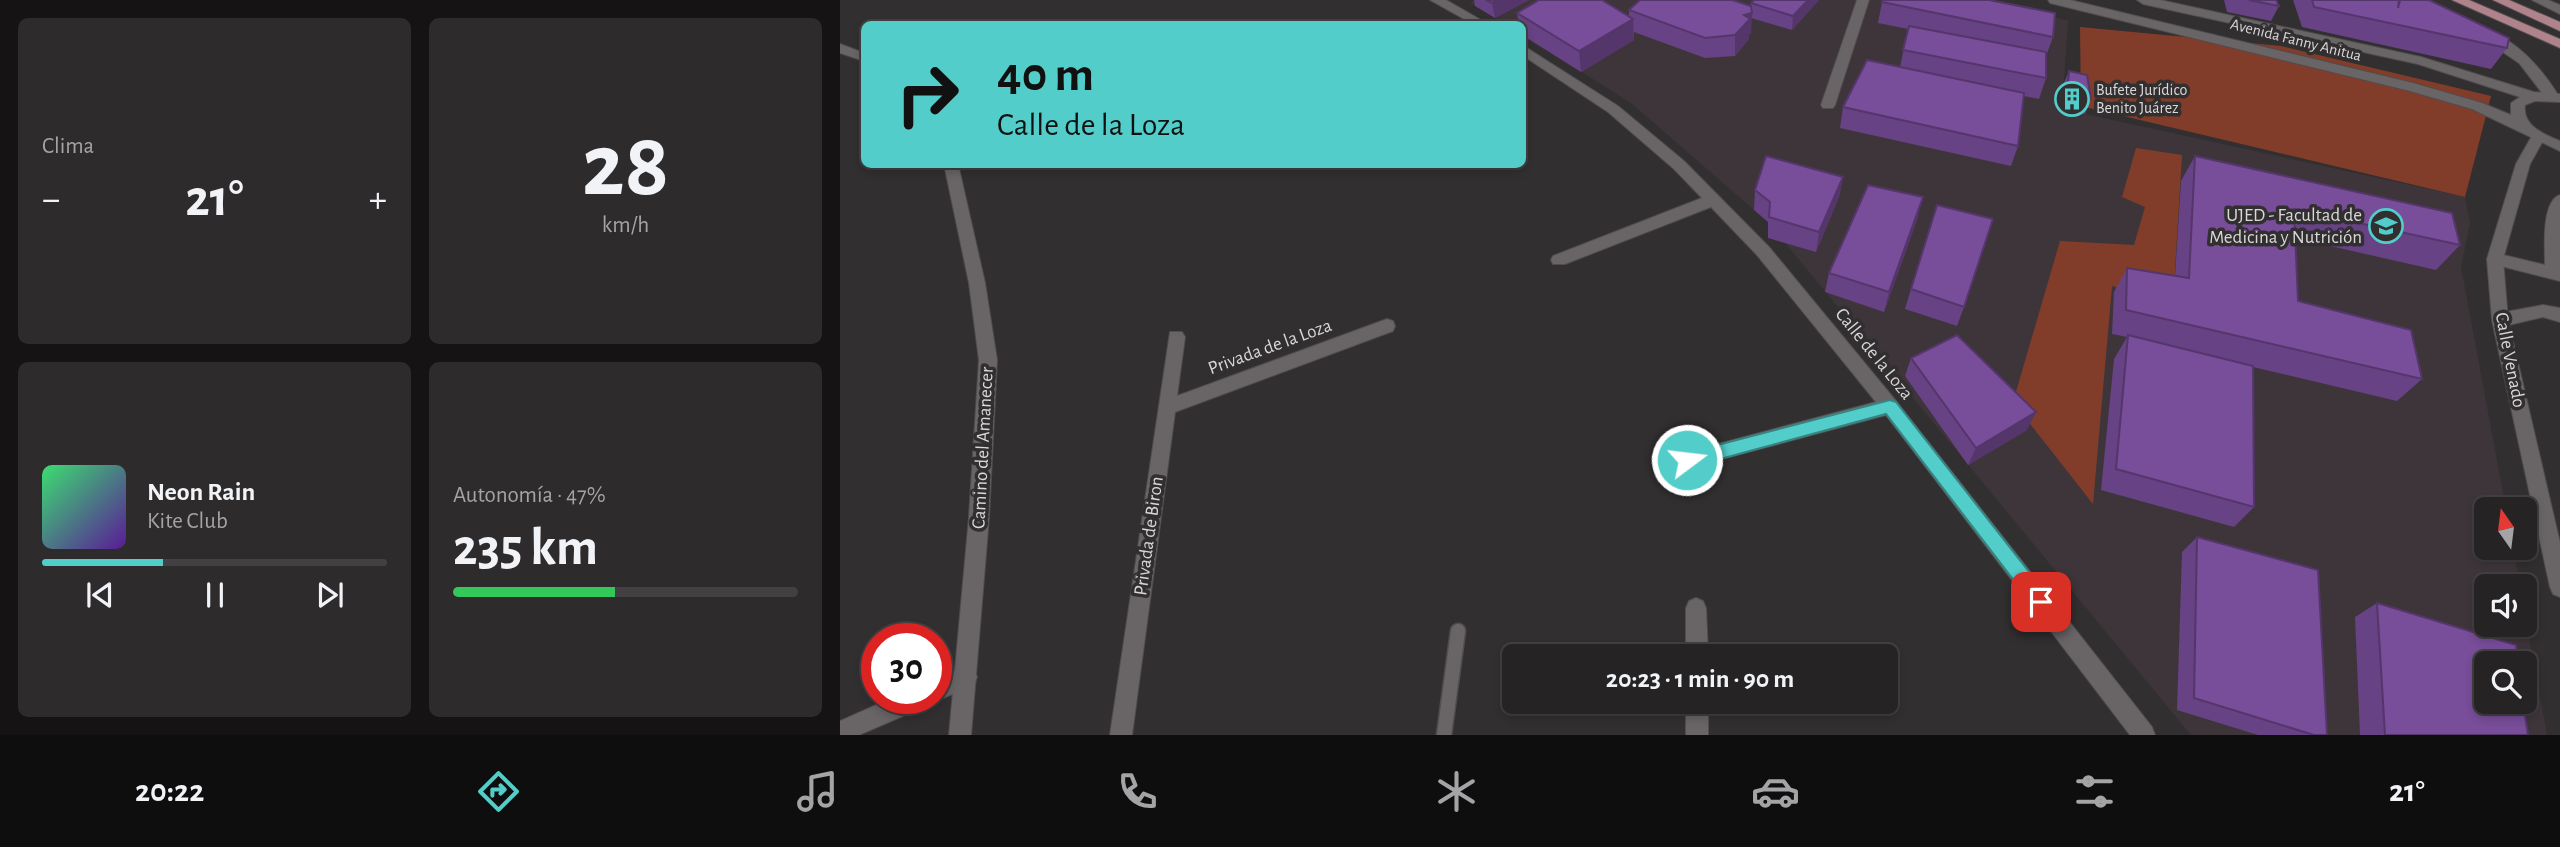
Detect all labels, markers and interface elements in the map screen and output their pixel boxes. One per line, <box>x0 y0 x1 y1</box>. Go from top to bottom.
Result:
street label: Avenida Fanny Anitua <box>2229 16 2363 65</box>
icon: right <box>882 49 973 140</box>
text: 40 m <box>997 51 1094 100</box>
building icon: Bufete Jurídico Benito Juárez <box>2053 80 2091 118</box>
place label: Bufete Jurídico Benito Juárez <box>2096 82 2188 116</box>
text: Calle de la Loza <box>997 109 1185 141</box>
text: 28 <box>582 121 669 212</box>
text: Clima <box>42 135 94 158</box>
text: 21° <box>185 173 244 225</box>
text: − <box>42 181 60 219</box>
text: + <box>369 181 387 219</box>
place label: UJED - Facultad de Medicina y Nutrición <box>2209 206 2362 247</box>
school or university icon: UJED - Facultad de Medicina y Nutrición <box>2367 207 2405 245</box>
text: km/h <box>602 214 649 237</box>
street label: Calle de la Loza <box>1832 305 1917 404</box>
street label: Calle Venado <box>2491 311 2529 409</box>
street label: Privada de la Loza <box>1206 316 1335 378</box>
street label: Camino del Amanecer <box>969 366 997 530</box>
position arrow <box>1650 423 1724 497</box>
street label: Privada de Biron <box>1131 475 1167 597</box>
text: Neon Rain <box>147 479 255 505</box>
text: Autonomía · 47% <box>453 484 606 507</box>
north arrow <box>2474 497 2538 560</box>
map controls <box>2474 497 2537 714</box>
text: Kite Club <box>147 510 228 533</box>
text: 235 km <box>453 522 598 574</box>
pin <box>2011 572 2071 632</box>
button: sound <box>2474 574 2537 637</box>
icon: previous <box>81 576 119 614</box>
icon: pause <box>196 576 234 614</box>
icon: next <box>311 576 349 614</box>
icon: arrive <box>2022 583 2060 621</box>
speed limit sign: 30 <box>861 623 952 714</box>
button: search <box>2474 651 2537 714</box>
text: 20:23 · 1 min · 90 m <box>1606 666 1794 692</box>
icon: directions <box>474 767 523 816</box>
icon: music <box>793 767 842 816</box>
icon: phone <box>1113 767 1162 816</box>
icon: climate <box>1432 767 1481 816</box>
icon: car <box>1751 767 1800 816</box>
icon: filters <box>2070 767 2119 816</box>
text: 20:22 <box>135 775 204 807</box>
text: 21° <box>2389 775 2425 807</box>

